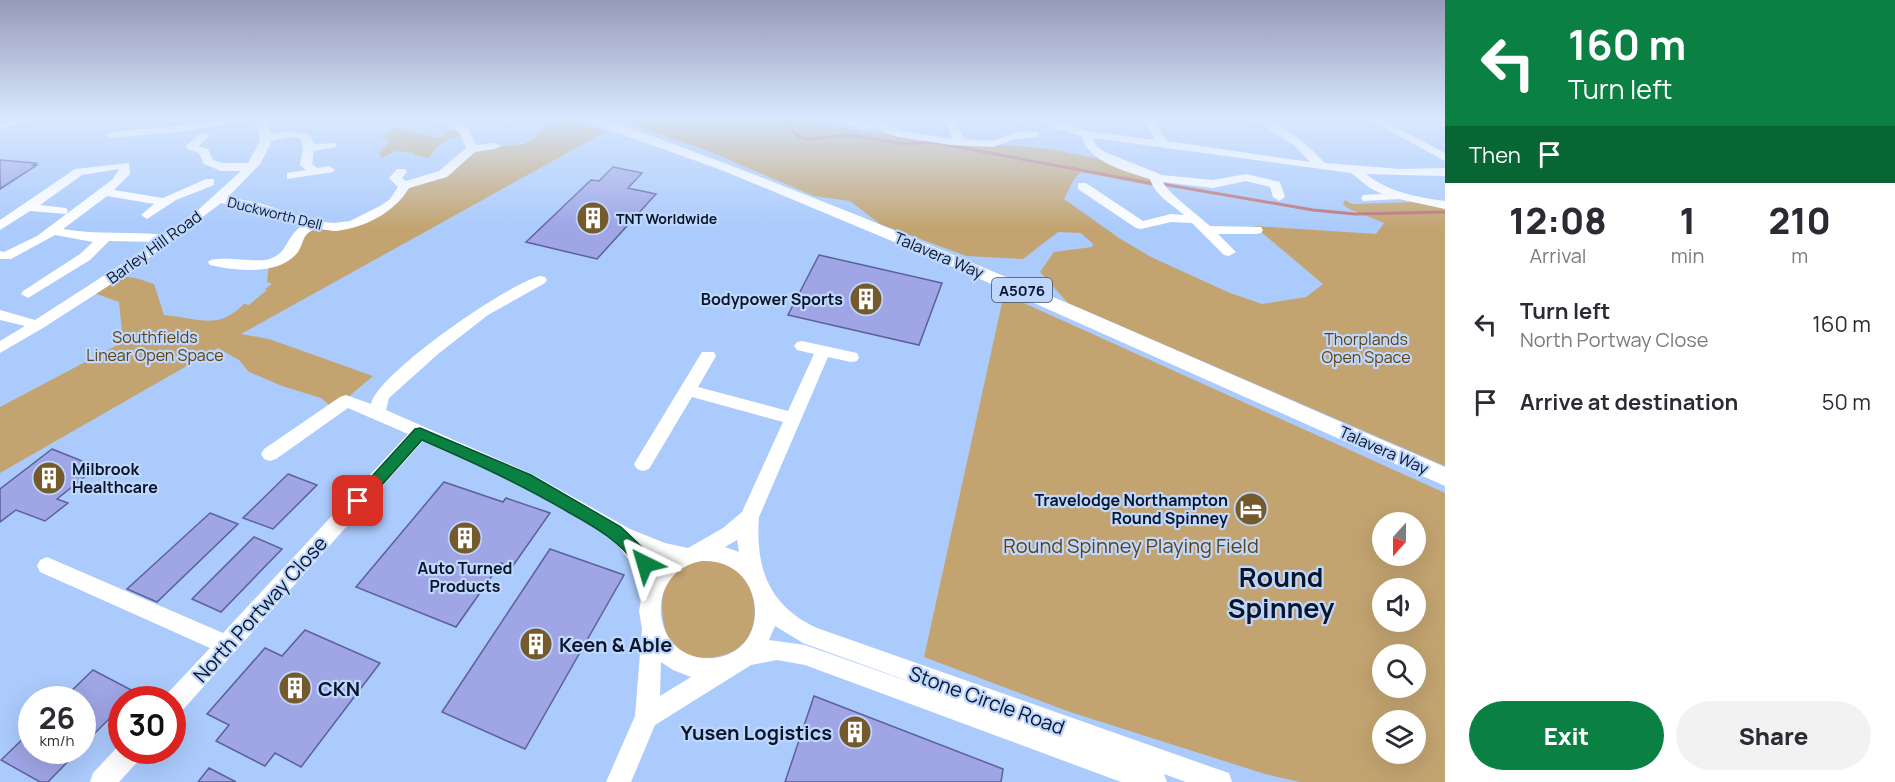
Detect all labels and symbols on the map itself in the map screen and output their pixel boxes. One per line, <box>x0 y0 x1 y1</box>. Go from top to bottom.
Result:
street label: Duckworth Dell <box>226 192 324 234</box>
building icon: TNT Worldwide <box>575 200 611 236</box>
street label: Barley Hill Road <box>102 205 206 289</box>
place label: TNT Worldwide <box>616 209 717 228</box>
street label: Talavera Way <box>891 226 988 284</box>
road number: A5076 <box>992 278 1052 302</box>
building icon: Bodypower Sports <box>848 281 884 317</box>
place label: Bodypower Sports <box>701 288 843 310</box>
park label: Southfields Linear Open Space <box>86 326 224 366</box>
park label: Thorplands Open Space <box>1321 328 1411 368</box>
street label: Talavera Way <box>1336 421 1433 480</box>
place label: Milbrook Healthcare <box>72 458 158 498</box>
building icon: Milbrook Healthcare <box>31 460 67 496</box>
pin <box>332 475 383 526</box>
place label: Travelodge Northampton Round Spinney <box>1034 489 1228 529</box>
hotel icon: Travelodge Northampton Round Spinney <box>1233 491 1269 527</box>
north arrow <box>1372 512 1426 566</box>
building icon: Auto Turned Products <box>447 520 483 556</box>
street label: North Portway Close <box>187 530 333 688</box>
position arrow <box>613 532 677 596</box>
park label: Round Spinney Playing Field <box>1003 532 1259 559</box>
place label: Auto Turned Products <box>418 557 513 597</box>
district label: Round Spinney <box>1228 558 1334 626</box>
building icon: Keen & Able <box>518 626 554 662</box>
place label: Keen & Able <box>559 631 672 658</box>
street label: Stone Circle Road <box>905 659 1069 741</box>
building icon: CKN <box>277 670 313 706</box>
place label: CKN <box>318 675 360 702</box>
speed limit sign: 30 <box>108 686 186 764</box>
building icon: Yusen Logistics <box>837 714 873 750</box>
place label: Yusen Logistics <box>681 719 832 746</box>

